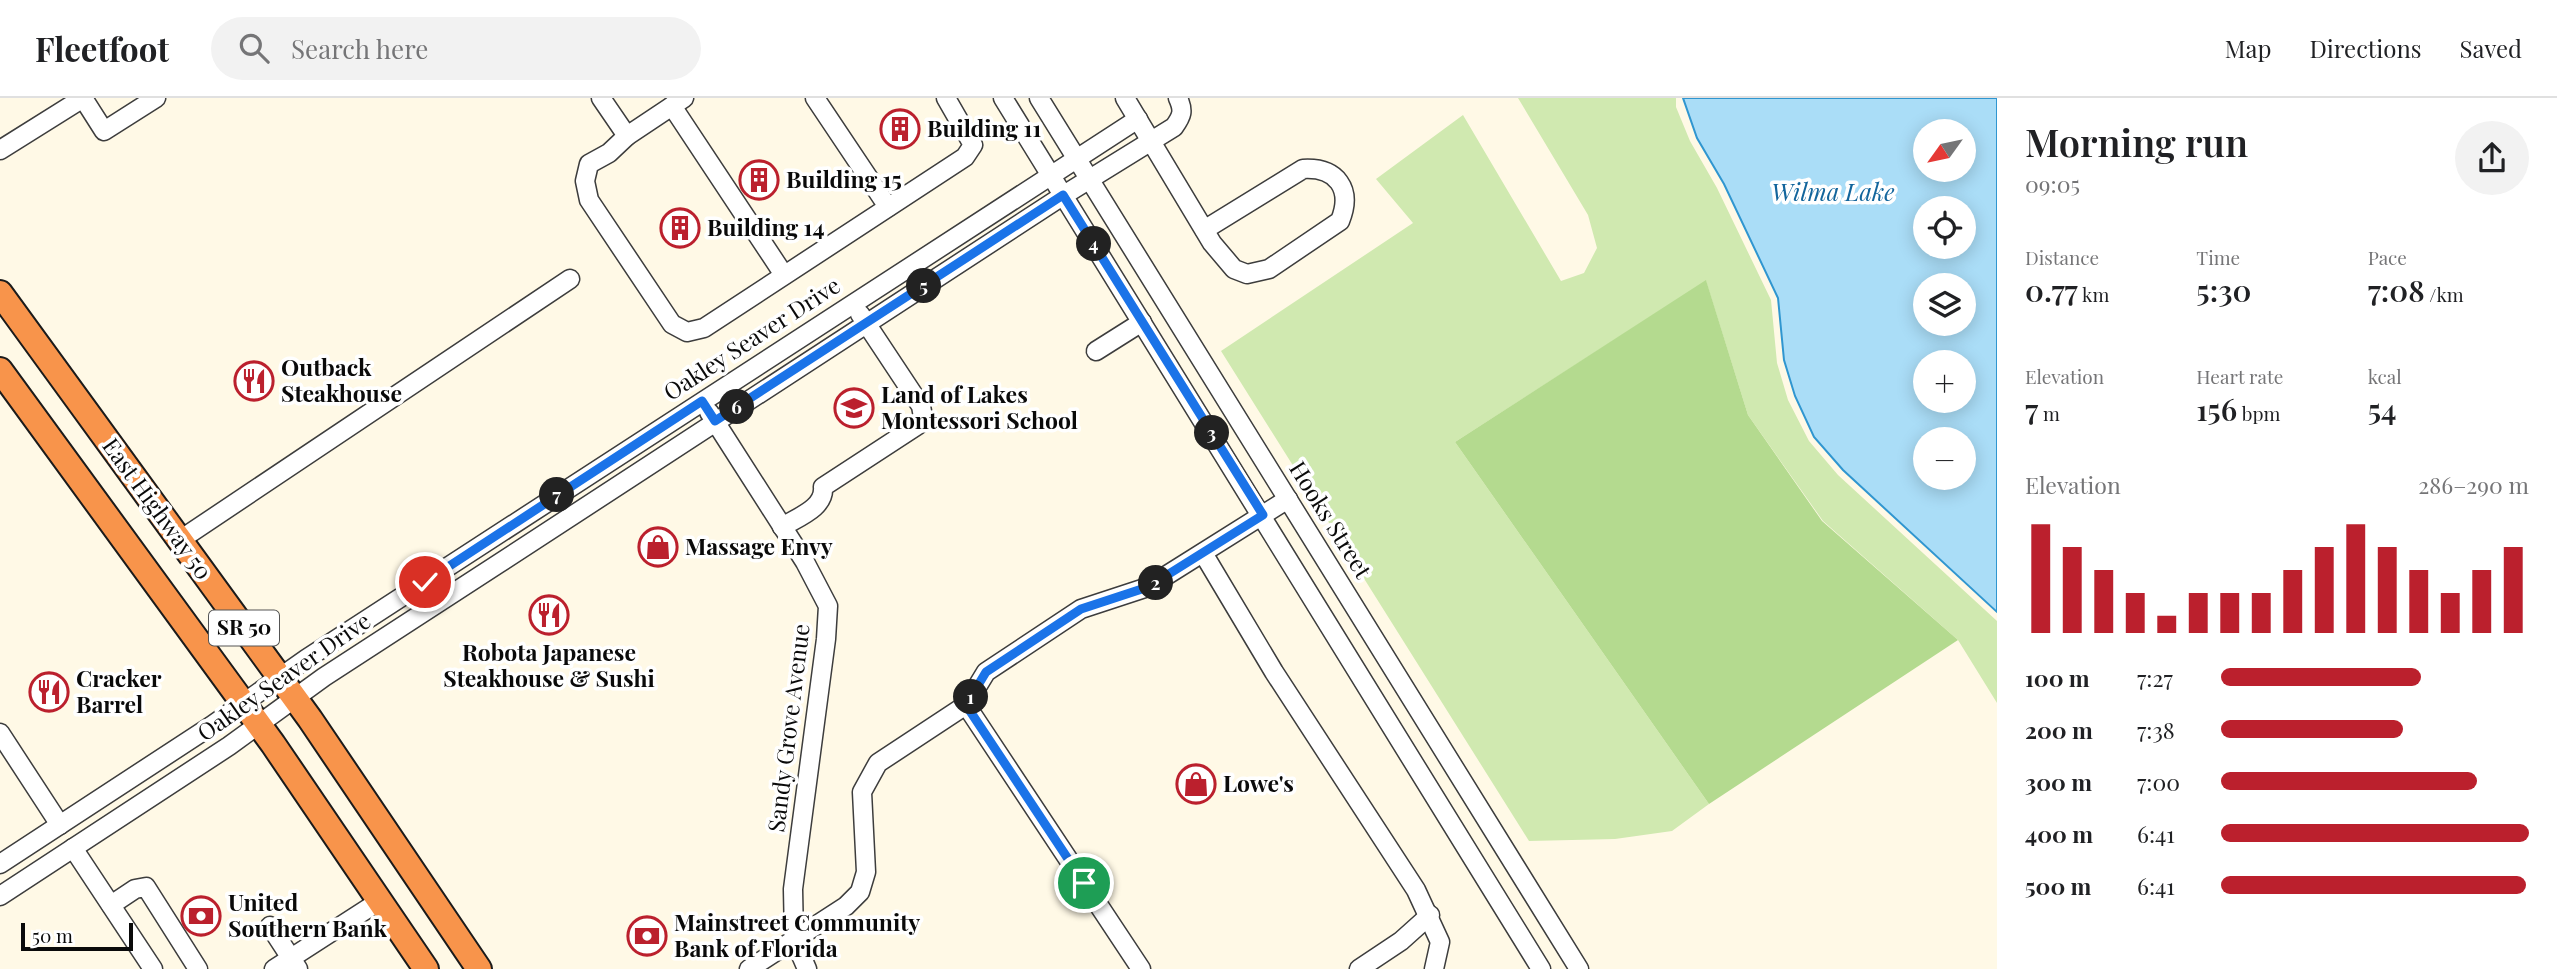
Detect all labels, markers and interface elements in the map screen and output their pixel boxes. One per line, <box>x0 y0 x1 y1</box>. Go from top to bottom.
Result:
search box <box>211 17 701 80</box>
text: Fleetfoot <box>35 26 169 70</box>
icon: search <box>235 29 273 67</box>
text: Search here <box>291 31 428 66</box>
text: Map <box>2225 32 2271 64</box>
text: Directions <box>2309 32 2422 64</box>
text: Saved <box>2460 32 2522 64</box>
building icon: Building 11 <box>879 108 921 150</box>
place label: Building 11 <box>927 112 1041 143</box>
text: Morning run <box>2025 116 2248 167</box>
north arrow <box>1913 119 1976 182</box>
map controls <box>1913 119 1976 490</box>
button: share <box>2455 121 2529 195</box>
building icon: Building 15 <box>738 159 780 201</box>
place label: Building 15 <box>786 163 902 194</box>
text: 09:05 <box>2025 168 2080 199</box>
water label: Wilma Lake <box>1771 175 1895 207</box>
button: locate <box>1913 196 1976 259</box>
building icon: Building 14 <box>659 207 701 249</box>
place label: Building 14 <box>707 211 825 242</box>
pin: 4 <box>1076 226 1112 262</box>
text: 4 <box>1088 230 1099 256</box>
text: Distance <box>2025 244 2099 270</box>
text: Time <box>2196 244 2240 270</box>
text: Pace <box>2368 244 2407 270</box>
pin: 5 <box>906 268 942 304</box>
street label: Oakley Seaver Drive <box>657 269 845 407</box>
text: 0.77 <box>2025 270 2078 310</box>
text: 5:30 <box>2196 270 2251 310</box>
text: 7:08 <box>2368 270 2425 310</box>
text: 5 <box>919 272 928 298</box>
button: layers <box>1913 273 1976 336</box>
text: km <box>2078 281 2109 307</box>
text: /km <box>2425 281 2464 307</box>
button: + <box>1913 350 1976 413</box>
place label: Outback Steakhouse <box>281 351 402 408</box>
restaurant icon: Outback Steakhouse <box>233 360 275 402</box>
text: Elevation <box>2025 363 2104 389</box>
text: Heart rate <box>2196 363 2283 389</box>
text: kcal <box>2368 363 2402 389</box>
place label: Land of Lakes Montessori School <box>881 378 1078 435</box>
school or university icon: Land of Lakes Montessori School <box>833 387 875 429</box>
text: 7 <box>2025 389 2038 429</box>
text: 156 <box>2196 389 2237 429</box>
text: 54 <box>2368 389 2397 429</box>
pin: 6 <box>720 390 754 424</box>
text: 6 <box>731 393 742 419</box>
text: m <box>2038 400 2060 426</box>
text: bpm <box>2237 400 2280 426</box>
pin: 3 <box>1194 416 1230 450</box>
text: 3 <box>1207 419 1216 445</box>
button: − <box>1913 427 1976 490</box>
street label: East Highway 50 <box>96 431 220 585</box>
street label: Hooks Street <box>1283 455 1380 584</box>
text: Elevation <box>2025 469 2121 500</box>
text: 286–290 m <box>2418 469 2529 500</box>
pin: 7 <box>540 478 574 512</box>
text: 7 <box>552 481 561 507</box>
shop icon: Massage Envy <box>637 526 679 568</box>
place label: Massage Envy <box>685 530 833 561</box>
pin <box>395 552 455 612</box>
icon: check <box>406 563 444 601</box>
pin: 2 <box>1138 566 1174 601</box>
text: 2 <box>1151 569 1160 595</box>
restaurant icon: Robota Japanese Steakhouse & Sushi <box>528 594 570 636</box>
street label: Oakley Seaver Drive <box>190 604 376 747</box>
road number: SR 50 <box>209 610 279 646</box>
street label: Sandy Grove Avenue <box>759 622 816 834</box>
place label: Robota Japanese Steakhouse & Sushi <box>443 636 655 693</box>
place label: Cracker Barrel <box>76 662 162 719</box>
text: 100 m <box>2025 662 2090 693</box>
text: 7:27 <box>2137 662 2173 693</box>
restaurant icon: Cracker Barrel <box>28 671 70 713</box>
pin: 1 <box>954 680 988 714</box>
text: 1 <box>967 683 974 709</box>
text: 200 m <box>2025 714 2093 745</box>
text: 7:38 <box>2137 714 2175 745</box>
shop icon: Lowe's <box>1175 763 1217 805</box>
text: 300 m <box>2025 766 2092 797</box>
text: 7:00 <box>2137 766 2180 797</box>
place label: Lowe's <box>1223 767 1294 798</box>
text: 400 m <box>2025 818 2093 849</box>
text: 6:41 <box>2137 818 2175 849</box>
pin <box>1054 853 1114 913</box>
icon: arrive <box>1065 864 1103 902</box>
text: 500 m <box>2025 870 2091 901</box>
text: 6:41 <box>2137 870 2175 901</box>
place label: United Southern Bank <box>228 886 388 943</box>
bank icon: United Southern Bank <box>180 895 222 937</box>
place label: Mainstreet Community Bank of Florida <box>674 906 920 963</box>
bank icon: Mainstreet Community Bank of Florida <box>626 915 668 957</box>
scale bar <box>21 920 133 952</box>
text: 50 m <box>32 922 73 948</box>

